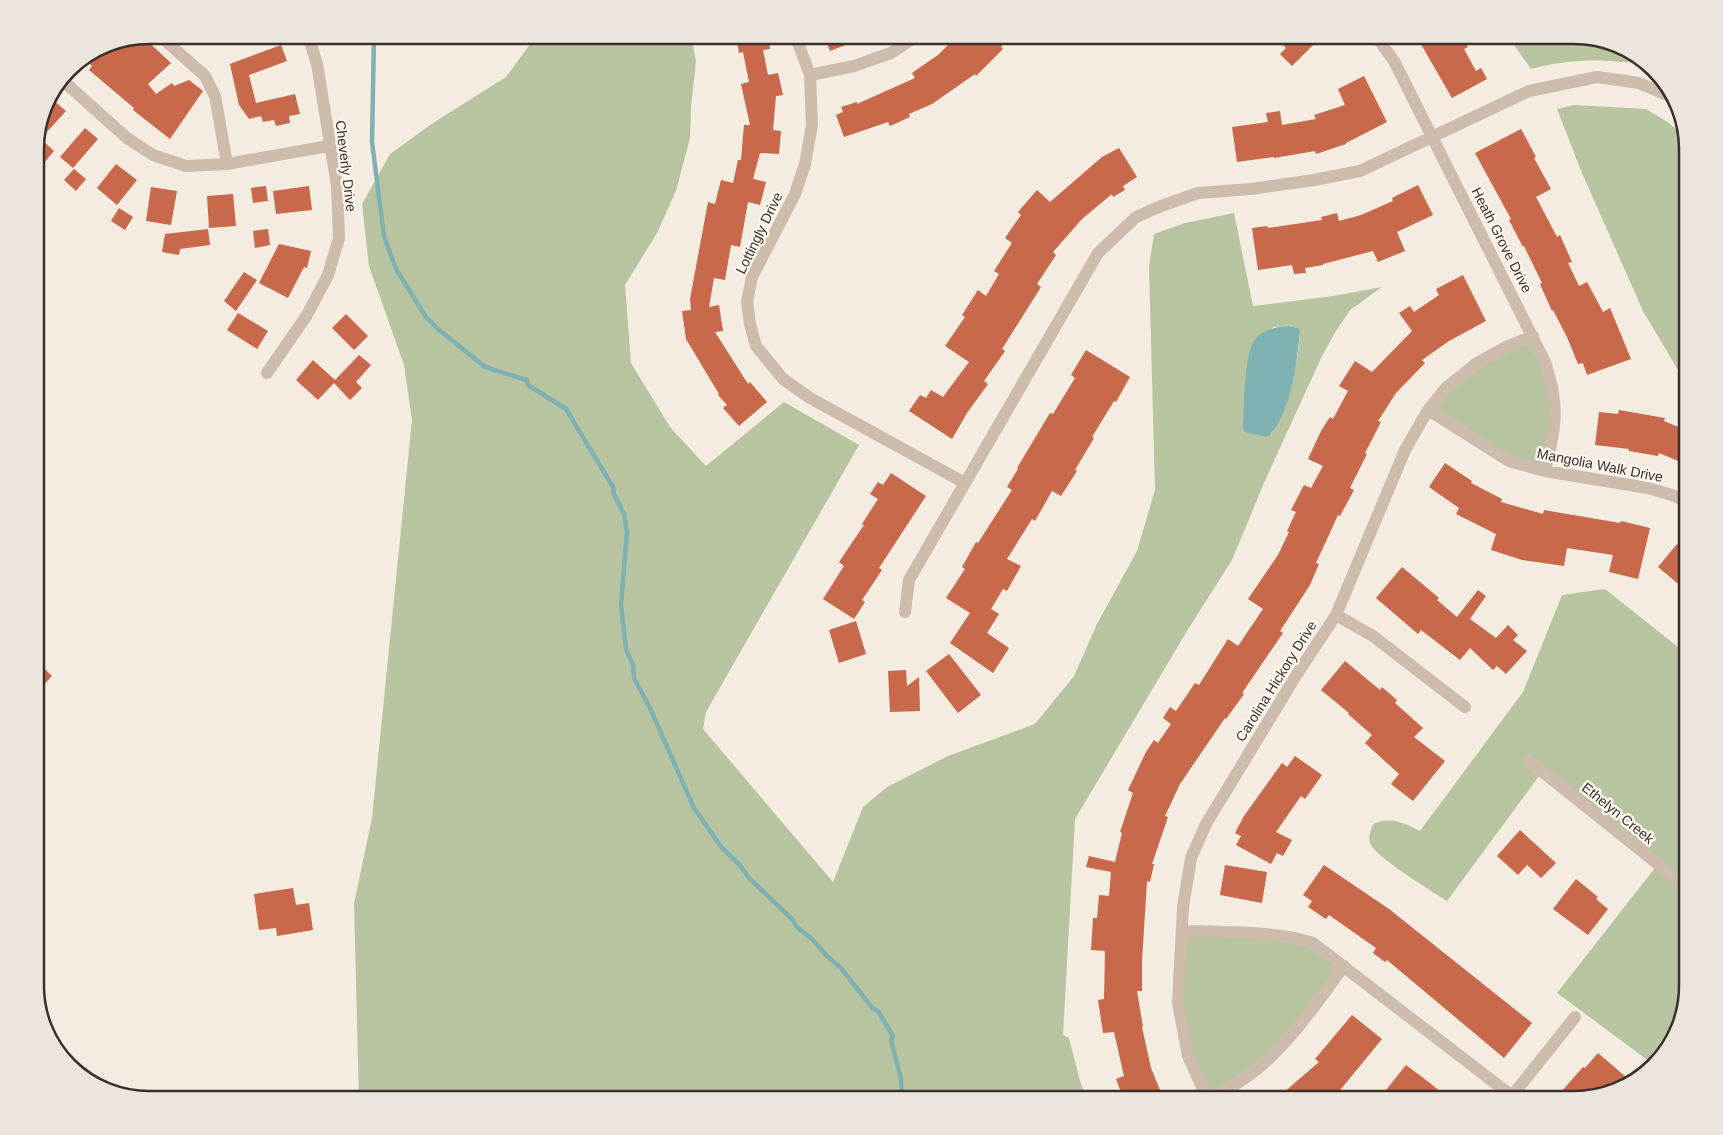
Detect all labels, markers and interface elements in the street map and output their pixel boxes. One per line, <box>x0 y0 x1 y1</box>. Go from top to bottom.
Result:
street label: Cheverly Drive <box>332 119 360 213</box>
street label: Heath Grove Drive <box>1469 185 1536 295</box>
street label: Lottingly Drive <box>732 189 786 276</box>
street label: Mangolia Walk Drive <box>1536 445 1664 485</box>
street label: Carolina Hickory Drive <box>1232 618 1320 744</box>
street label: Ethelyn Creek <box>1579 779 1658 848</box>

